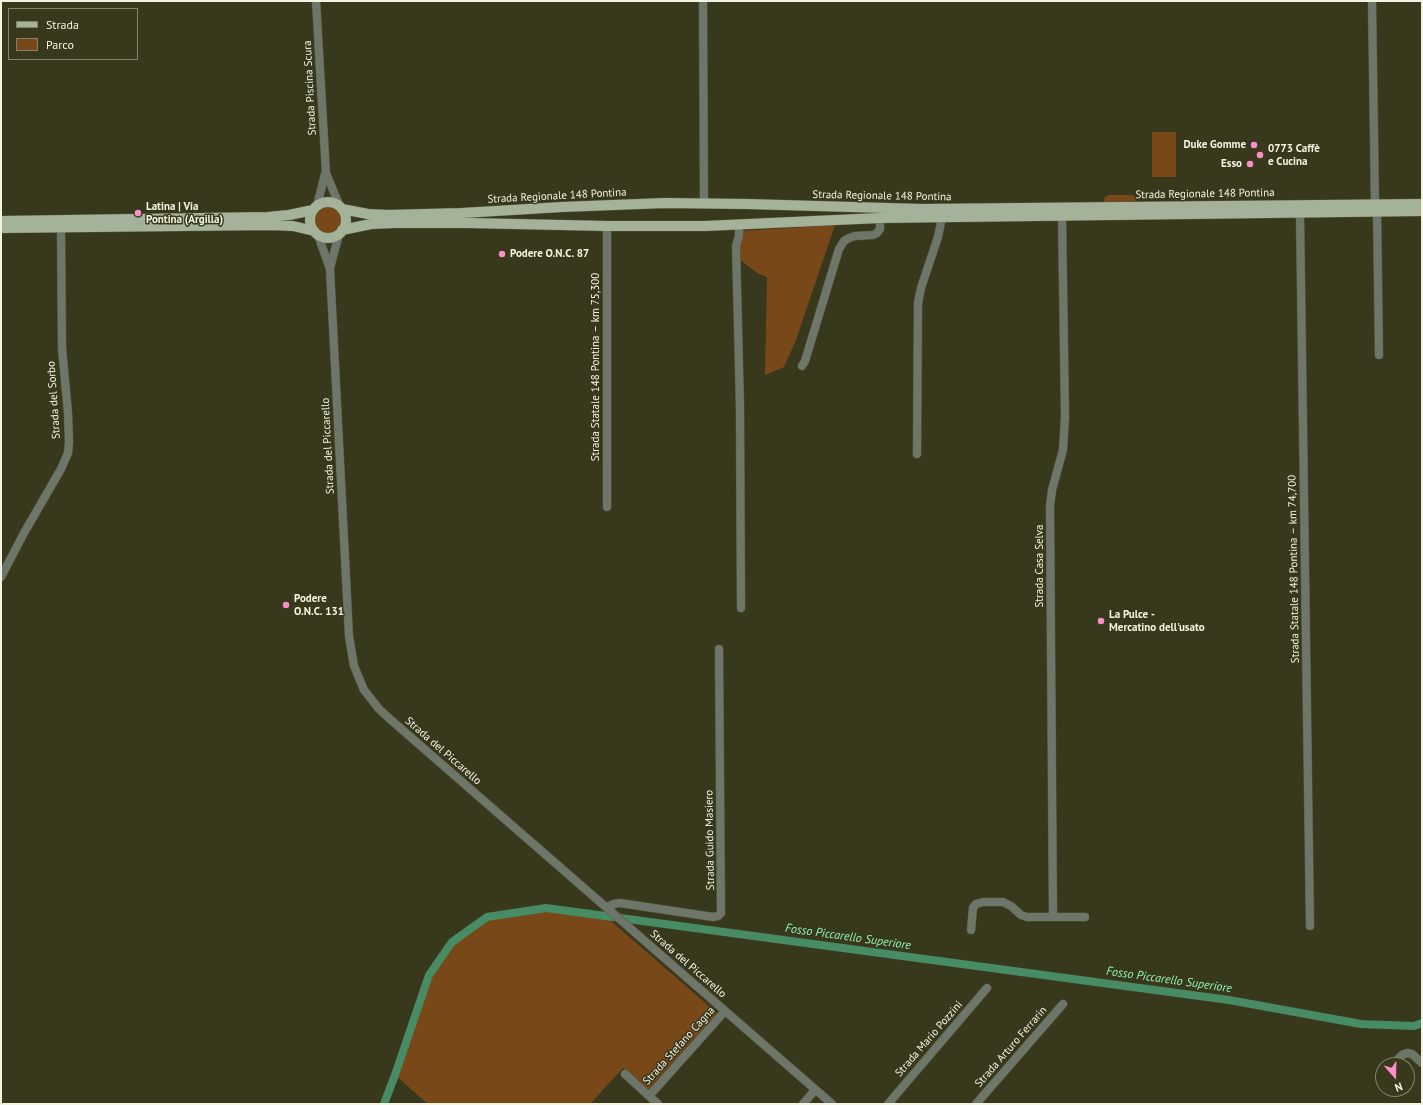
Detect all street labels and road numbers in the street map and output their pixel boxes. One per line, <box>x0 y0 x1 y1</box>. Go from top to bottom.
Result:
street label: Strada Piscina Scura <box>301 40 319 136</box>
street label: Strada Regionale 148 Pontina <box>487 186 627 206</box>
street label: Strada Regionale 148 Pontina <box>1135 186 1275 202</box>
street label: Strada Regionale 148 Pontina <box>812 188 952 204</box>
street label: Strada Statale 148 Pontina – km 75,300 <box>589 273 603 461</box>
street label: Strada del Sorbo <box>45 361 63 439</box>
street label: Strada del Piccarello <box>319 397 337 495</box>
street label: Strada Statale 148 Pontina – km 74,700 <box>1286 475 1302 663</box>
street label: Strada Casa Selva <box>1033 524 1047 608</box>
street label: Strada del Piccarello <box>402 714 484 788</box>
street label: Strada Guido Masiero <box>703 790 717 890</box>
street label: Strada del Piccarello <box>647 927 729 1001</box>
street label: Strada Mario Pozzini <box>893 998 965 1080</box>
street label: Strada Stefano Cagna <box>640 1004 718 1088</box>
street label: Strada Arturo Ferrarin <box>972 1004 1050 1090</box>

